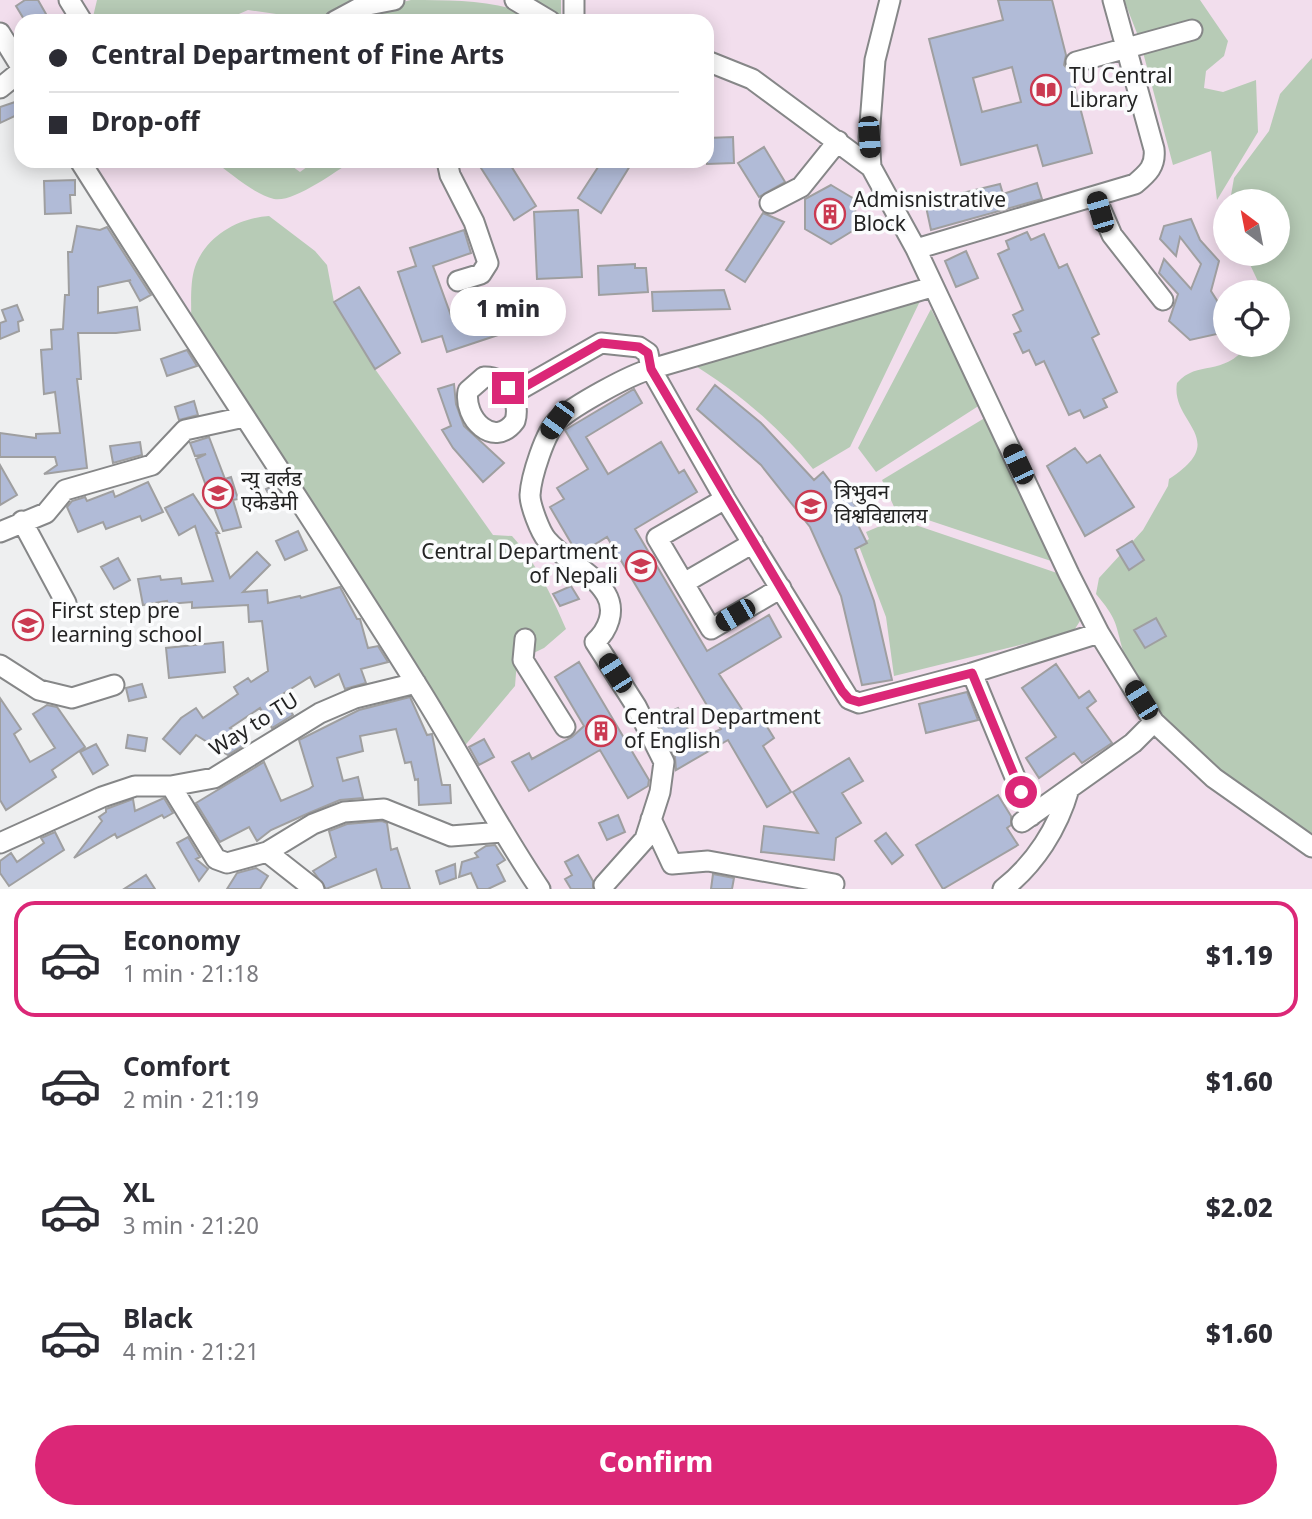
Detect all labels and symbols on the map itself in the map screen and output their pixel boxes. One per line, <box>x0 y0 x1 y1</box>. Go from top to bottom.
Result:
place label: TU Central Library <box>1069 64 1173 116</box>
library icon: TU Central Library <box>1029 73 1063 107</box>
car <box>858 115 881 159</box>
place label: Admisnistrative Block <box>853 188 1006 240</box>
car <box>1085 189 1116 235</box>
north arrow <box>1213 189 1290 266</box>
building icon: Admisnistrative Block <box>813 197 847 231</box>
callout: 1 min <box>450 286 566 336</box>
route end <box>492 372 524 404</box>
car <box>537 397 578 443</box>
car <box>1000 441 1037 487</box>
place label: न्यु वर्लड एकेडेमी <box>241 467 303 519</box>
school or university icon: न्यु वर्लड एकेडेमी <box>201 476 235 510</box>
place label: त्रिभुवन विश्वविद्यालय <box>834 480 929 532</box>
school or university icon: त्रिभुवन विश्वविद्यालय <box>794 489 828 523</box>
place label: Central Department of Nepali <box>421 540 618 592</box>
school or university icon: Central Department of Nepali <box>624 549 658 583</box>
car <box>712 595 759 635</box>
place label: First step pre learning school <box>51 599 202 651</box>
school or university icon: First step pre learning school <box>11 608 45 642</box>
car <box>595 650 636 696</box>
car <box>1121 677 1162 723</box>
street label: Way to TU <box>205 688 305 764</box>
place label: Central Department of English <box>624 705 821 757</box>
building icon: Central Department of English <box>584 714 618 748</box>
route start <box>1005 776 1037 808</box>

